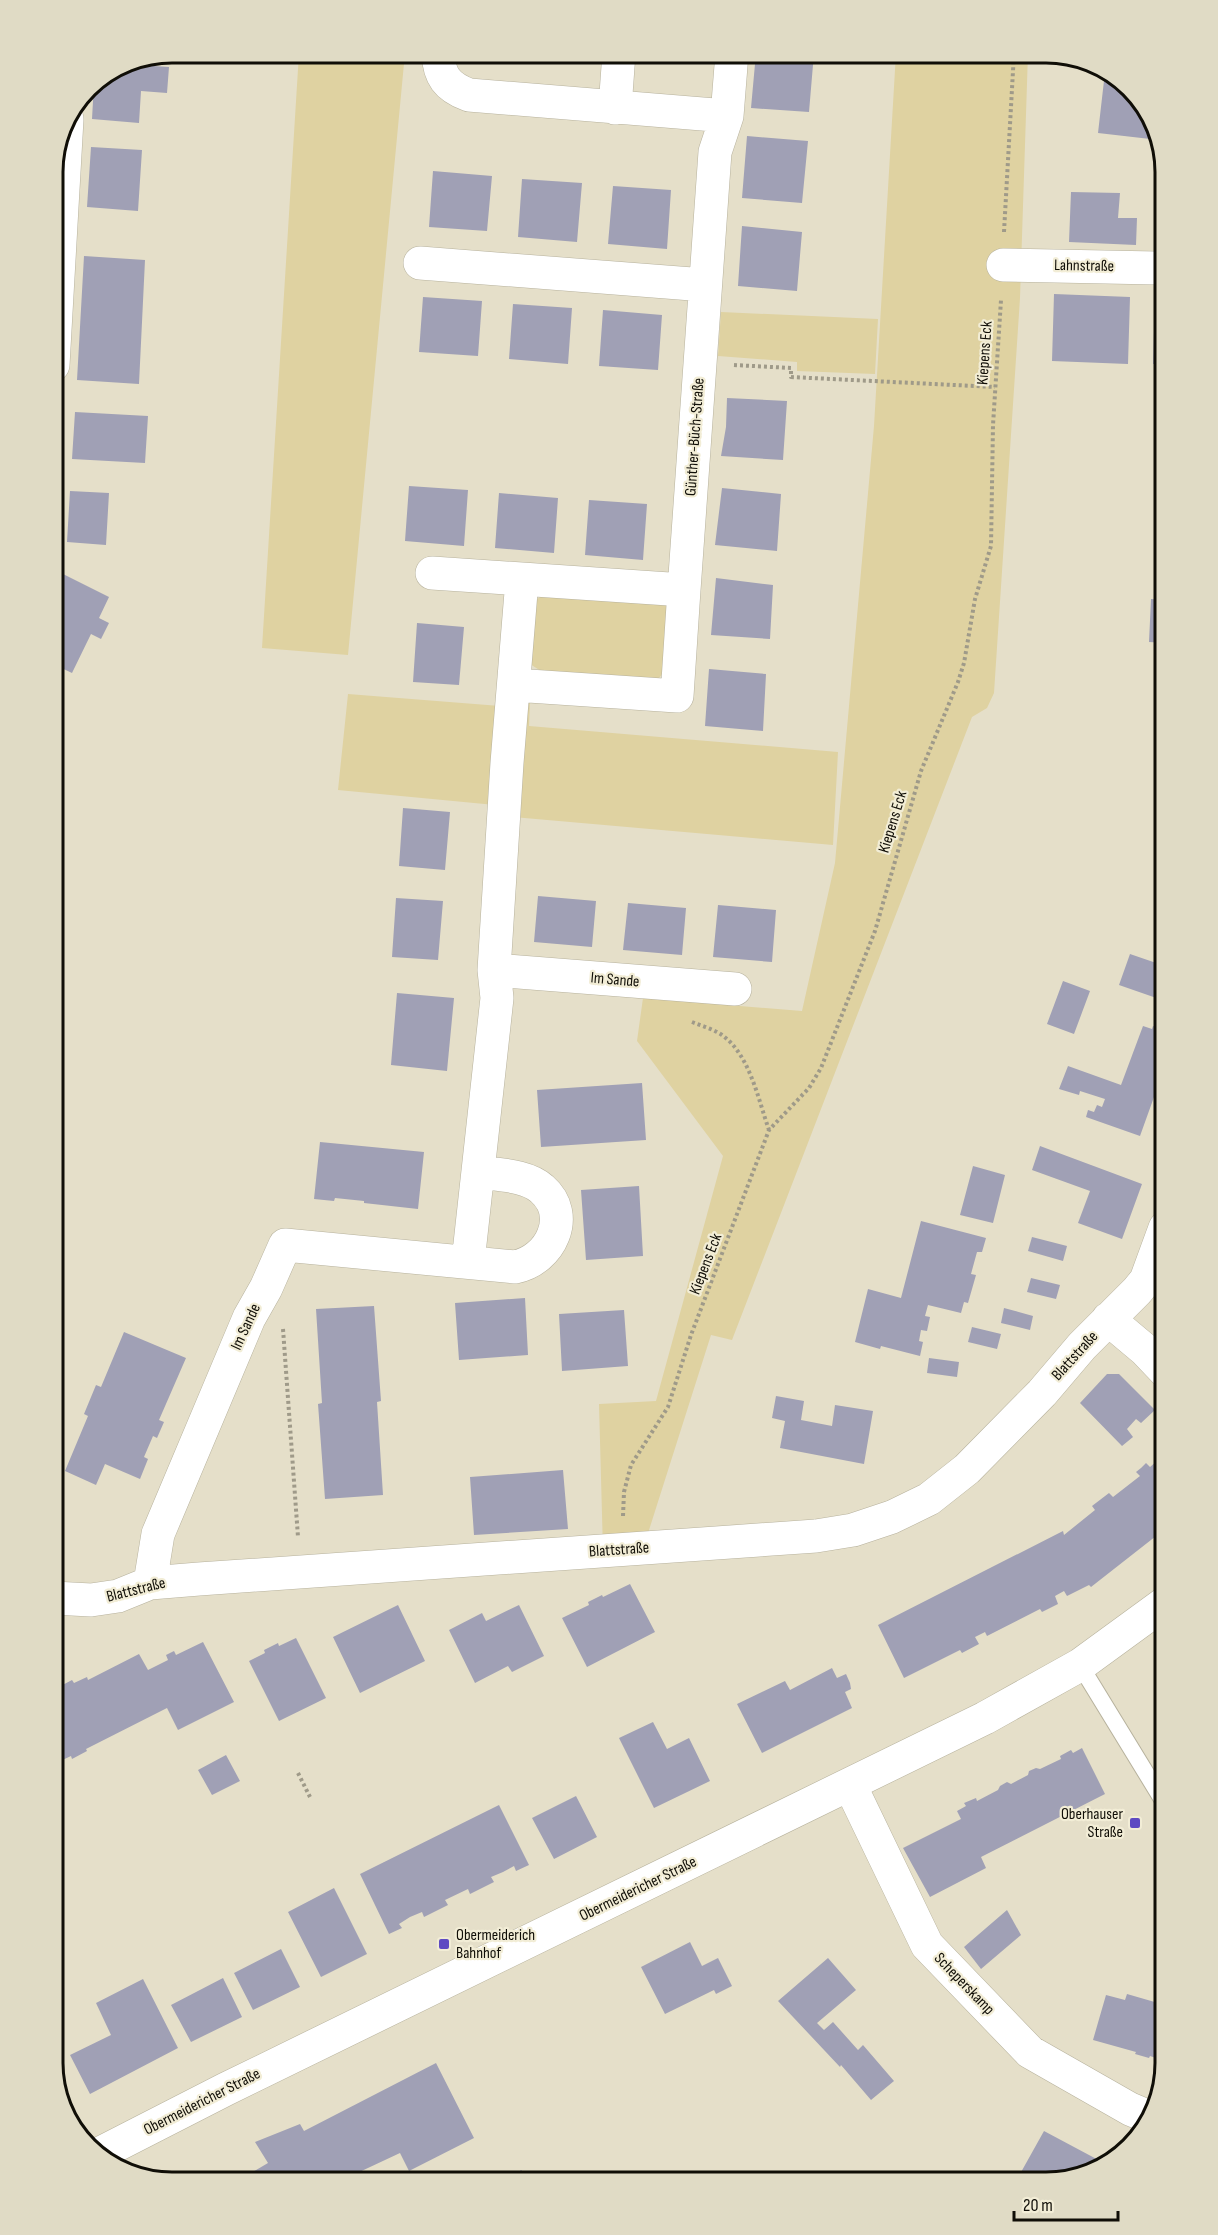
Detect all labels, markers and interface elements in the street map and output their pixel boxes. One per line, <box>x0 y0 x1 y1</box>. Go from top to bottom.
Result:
street label: Lahnstraße <box>1054 256 1114 276</box>
street label: Kiepens Eck <box>973 320 997 386</box>
street label: Günther-Büch-Straße <box>681 377 709 497</box>
street label: Kiepens Eck <box>875 789 911 855</box>
street label: Im Sande <box>590 968 640 992</box>
street label: Kiepens Eck <box>686 1231 726 1297</box>
street label: Im Sande <box>227 1301 265 1353</box>
street label: Blattstraße <box>1048 1327 1102 1385</box>
street label: Blattstraße <box>588 1538 650 1562</box>
street label: Blattstraße <box>105 1574 167 1606</box>
place label: Oberhauser Straße <box>1061 1805 1123 1842</box>
marker: Oberhauser Straße <box>1128 1816 1142 1830</box>
street label: Obermeidericher Straße <box>576 1852 700 1926</box>
place label: Obermeiderich Bahnhof <box>456 1926 535 1963</box>
marker: Obermeiderich Bahnhof <box>437 1937 451 1951</box>
street label: Scheperskamp <box>930 1949 998 2019</box>
street label: Obermeidericher Straße <box>141 2064 263 2140</box>
scale bar <box>1014 2184 1118 2222</box>
text: 20 m <box>1023 2195 1053 2216</box>

